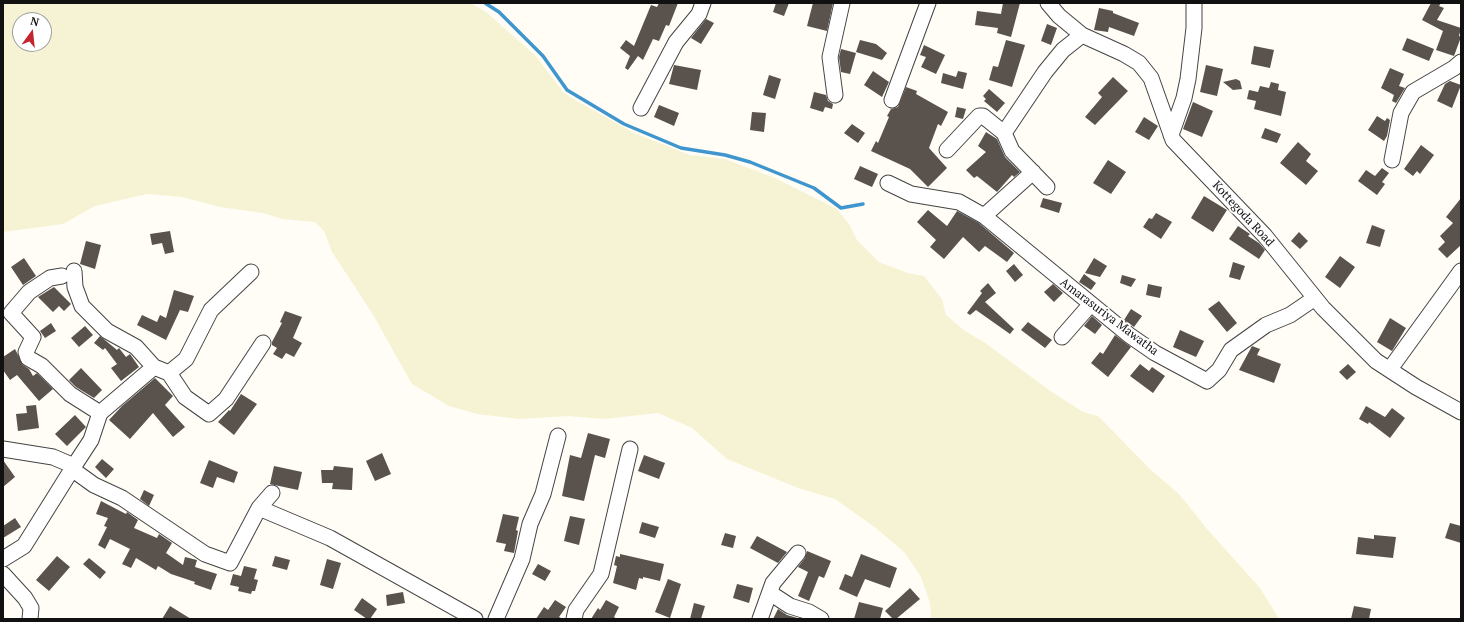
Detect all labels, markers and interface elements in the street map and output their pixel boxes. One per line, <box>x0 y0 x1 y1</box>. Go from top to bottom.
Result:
north arrow <box>12 12 52 52</box>
text: N <box>29 14 41 29</box>
street label: Kottegoda Road <box>1209 178 1277 250</box>
street label: Amarasuriya Mawatha <box>1057 275 1161 359</box>

